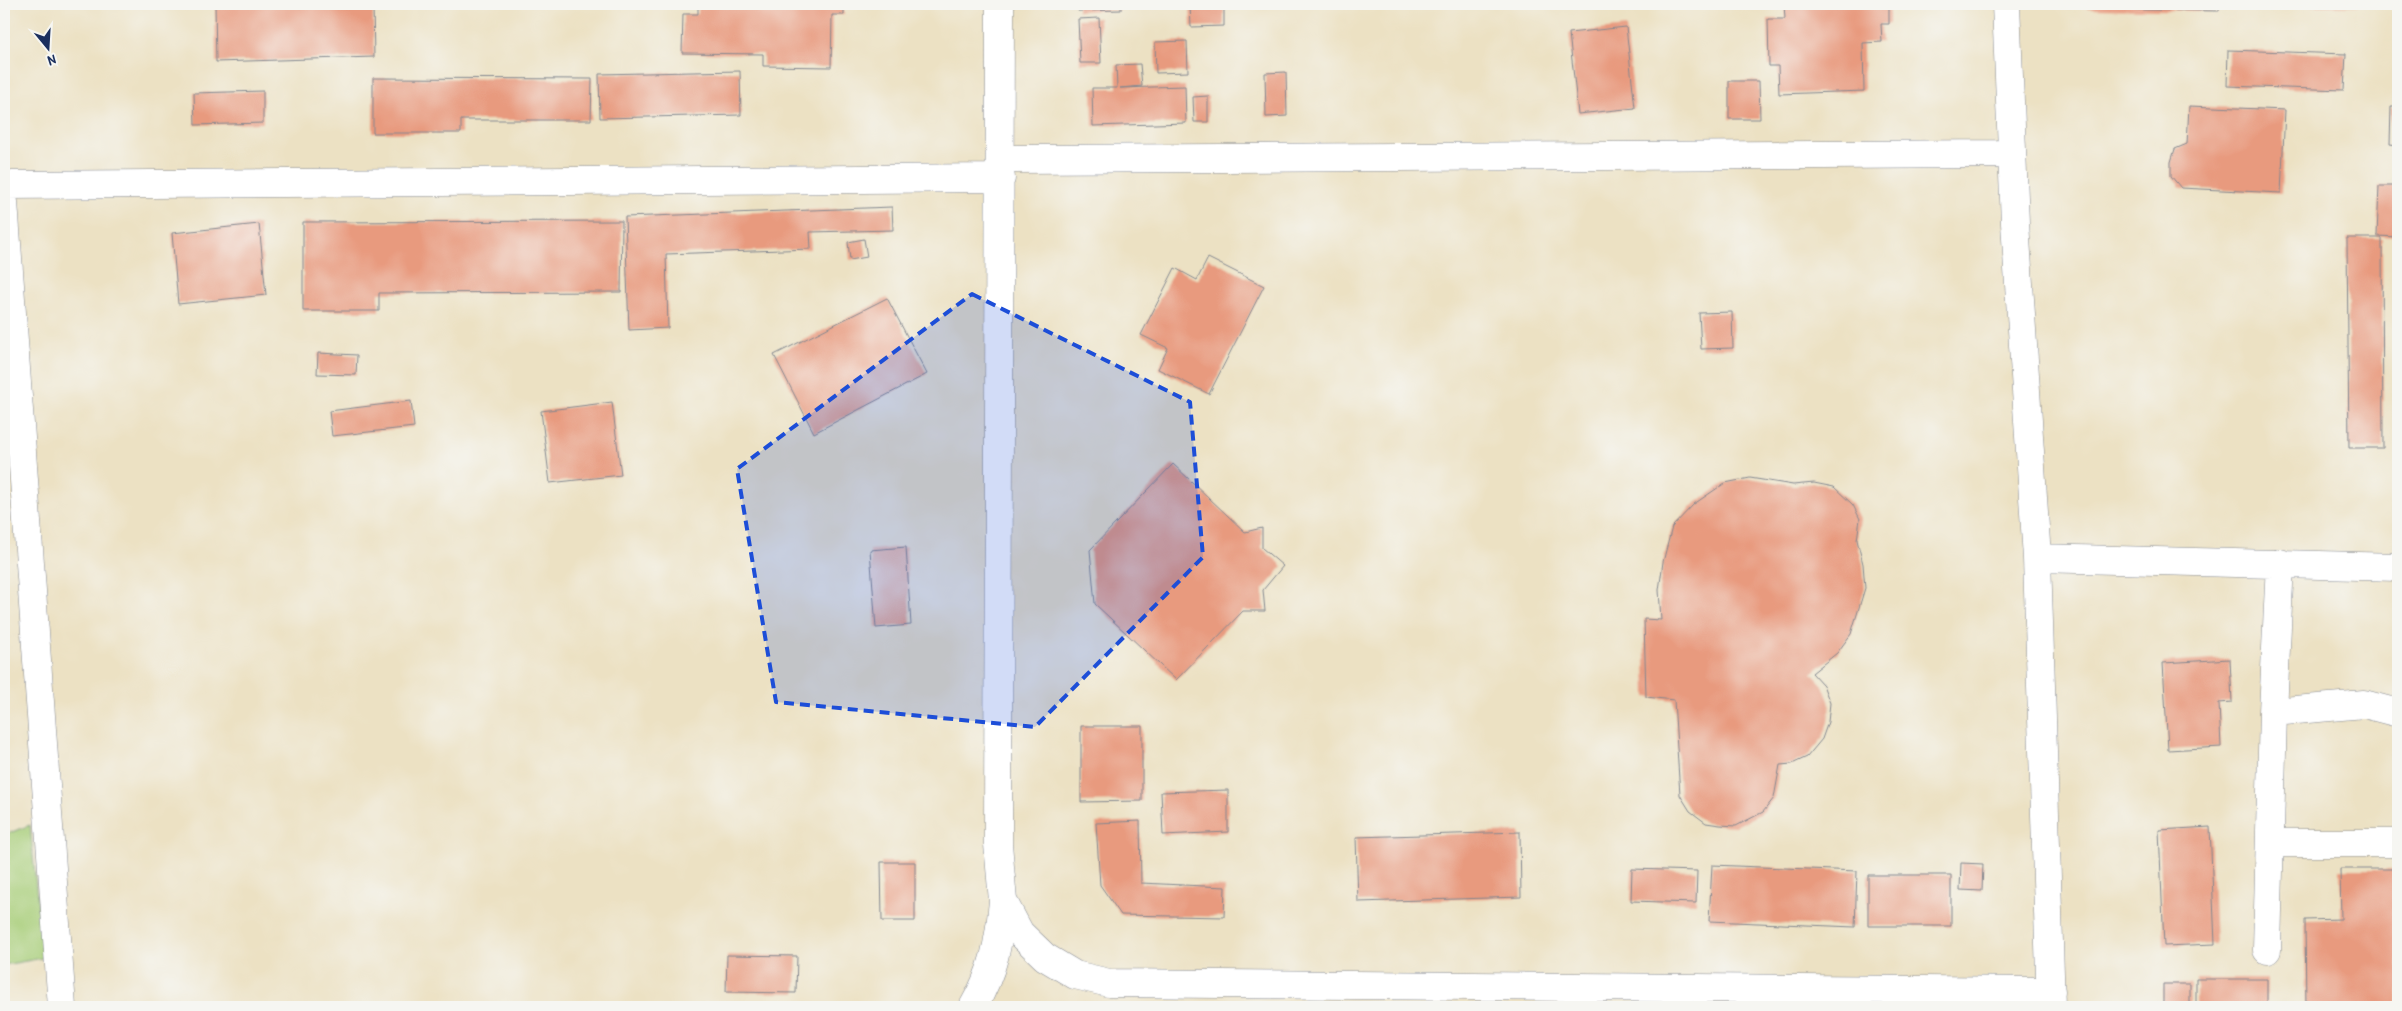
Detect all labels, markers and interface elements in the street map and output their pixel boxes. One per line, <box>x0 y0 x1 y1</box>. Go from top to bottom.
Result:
north arrow <box>22 22 72 72</box>
text: N <box>45 51 59 71</box>

